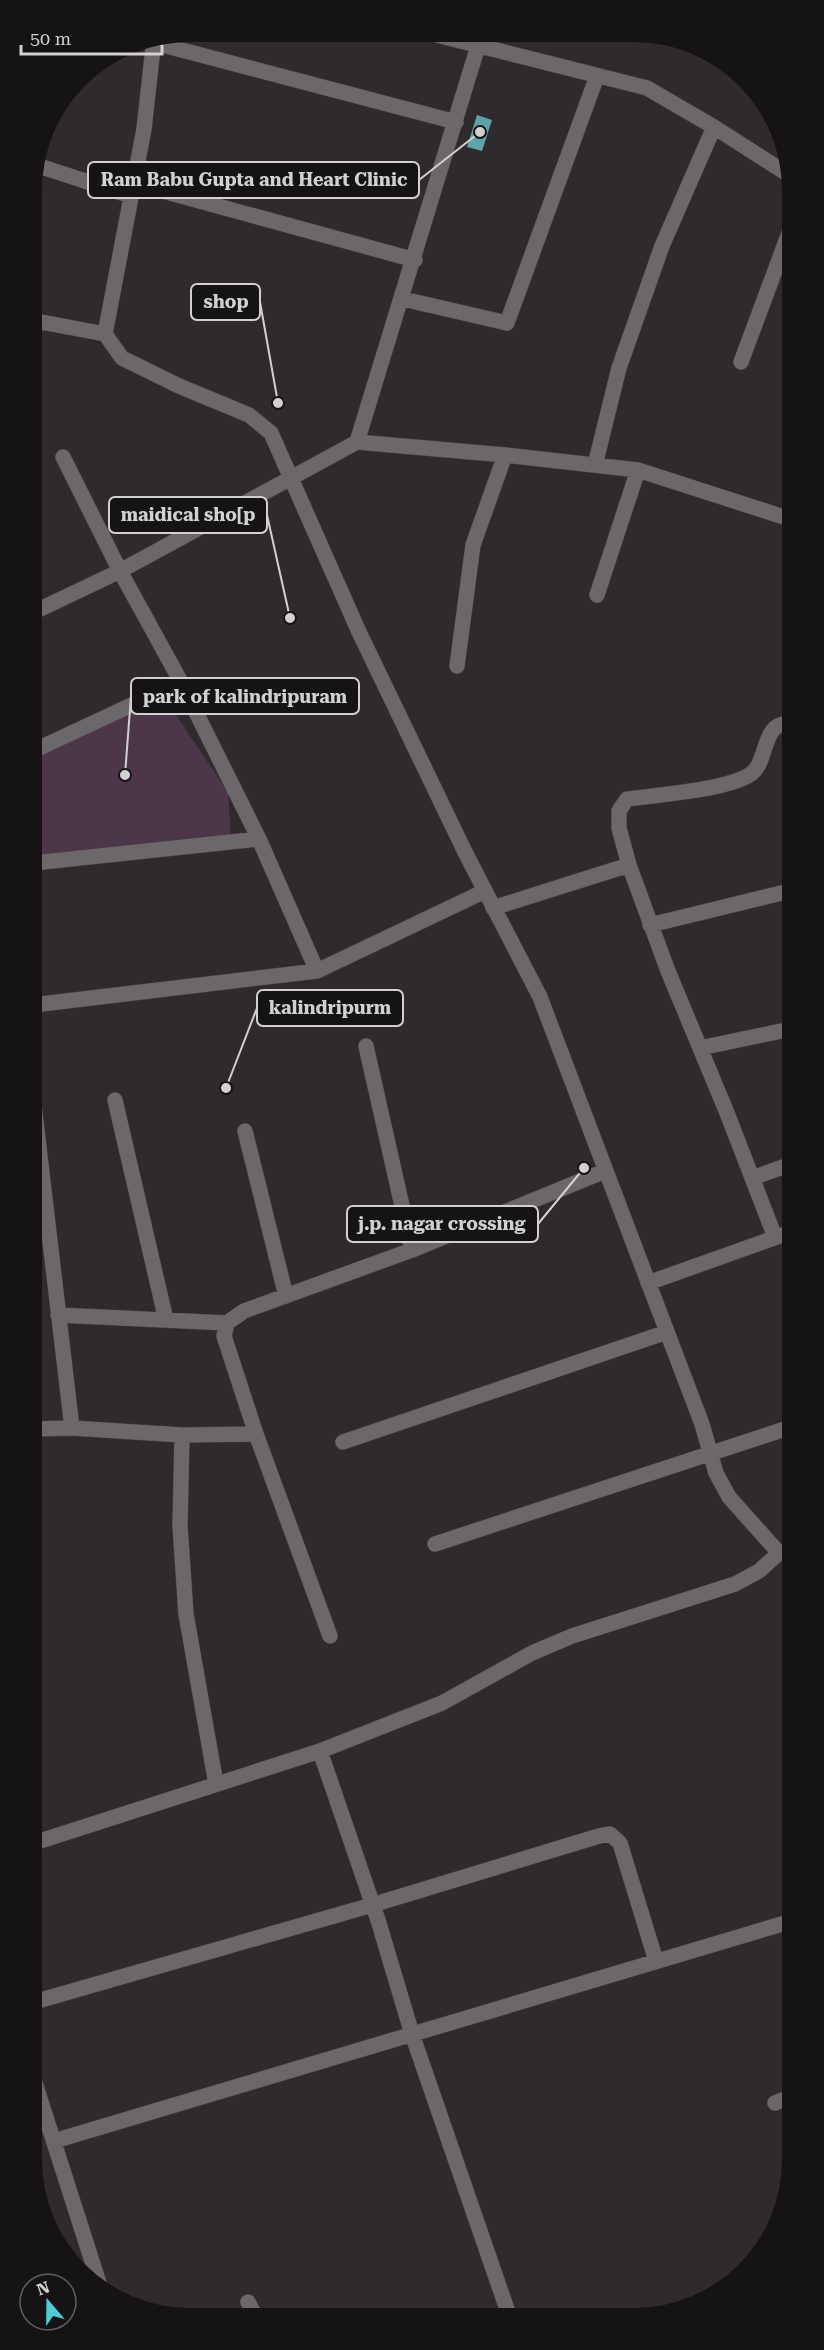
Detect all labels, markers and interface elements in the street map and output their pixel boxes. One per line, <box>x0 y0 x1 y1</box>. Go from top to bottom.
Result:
scale bar <box>21 18 162 56</box>
text: 50 m <box>30 28 71 49</box>
callout: Ram Babu Gupta and Heart Clinic <box>88 162 419 198</box>
text: Ram Babu Gupta and Heart Clinic <box>101 169 407 190</box>
callout: shop <box>191 284 260 320</box>
text: shop <box>203 291 249 312</box>
callout: maidical sho[p <box>109 497 267 533</box>
text: maidical sho[p <box>121 504 255 525</box>
callout: park of kalindripuram <box>131 678 359 714</box>
text: park of kalindripuram <box>143 686 348 707</box>
callout: kalindripurm <box>257 990 403 1026</box>
text: kalindripurm <box>269 997 392 1018</box>
callout: j.p. nagar crossing <box>347 1206 538 1242</box>
text: j.p. nagar crossing <box>356 1213 527 1234</box>
north arrow <box>18 2272 78 2332</box>
text: N <box>34 2277 52 2299</box>

